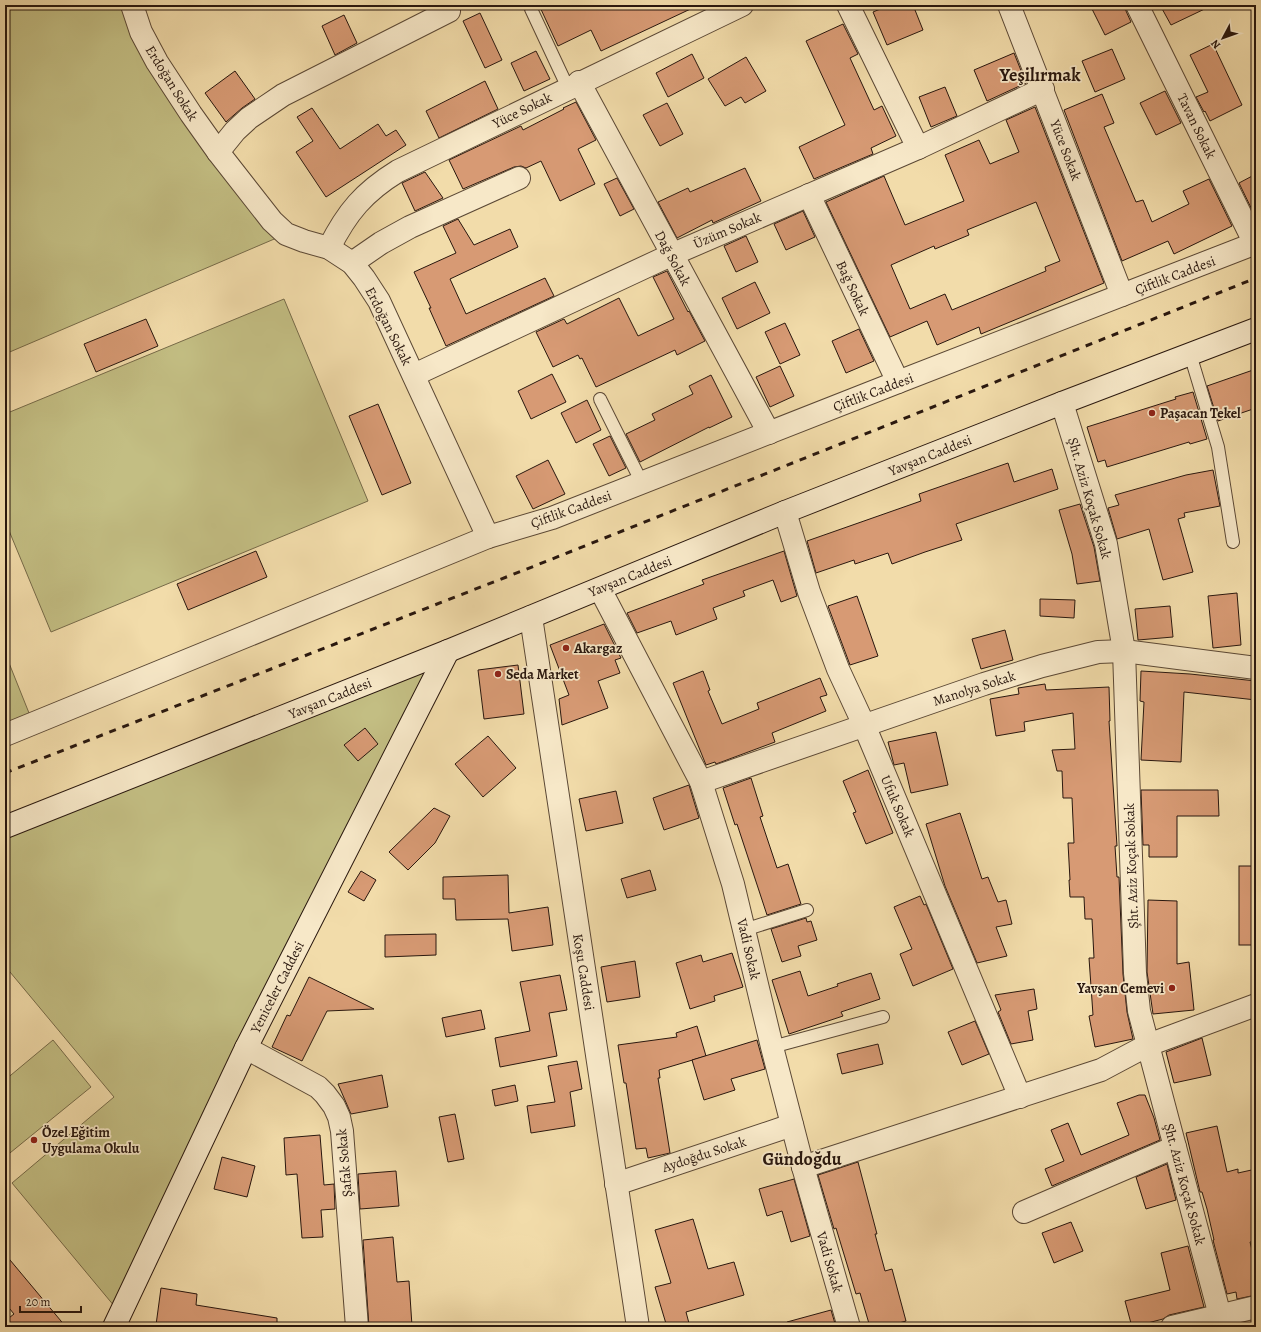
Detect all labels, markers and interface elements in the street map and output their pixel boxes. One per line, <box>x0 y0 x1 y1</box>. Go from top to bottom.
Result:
north arrow <box>1203 18 1243 58</box>
text: N <box>1208 36 1224 52</box>
street label: Erdoğan Sokak <box>141 42 202 125</box>
district label: Yeşilırmak <box>998 63 1081 87</box>
street label: Yüce Sokak <box>489 88 555 133</box>
street label: Tavan Sokak <box>1173 90 1221 162</box>
street label: Yüce Sokak <box>1045 116 1086 183</box>
street label: Üzüm Sokak <box>690 208 764 253</box>
street label: Dağ Sokak <box>650 227 695 289</box>
street label: Çiftlik Caddesi <box>1132 251 1218 300</box>
street label: Bağ Sokak <box>831 257 874 319</box>
street label: Erdoğan Sokak <box>361 284 416 369</box>
street label: Çiftlik Caddesi <box>830 368 916 417</box>
place label: Paşacan Tekel <box>1160 404 1241 423</box>
marker: Paşacan Tekel <box>1147 408 1157 418</box>
street label: Yavşan Caddesi <box>885 430 975 481</box>
street label: Şht. Aziz Koçak Sokak <box>1063 435 1116 561</box>
street label: Çiftlik Caddesi <box>528 486 614 533</box>
street label: Yavşan Caddesi <box>585 551 675 602</box>
place label: Akargaz <box>573 639 623 658</box>
marker: Akargaz <box>561 643 571 653</box>
place label: Seda Market <box>506 665 579 684</box>
street label: Manolya Sokak <box>930 666 1018 711</box>
marker: Seda Market <box>493 669 503 679</box>
street label: Yavşan Caddesi <box>285 673 375 724</box>
street label: Ufuk Sokak <box>876 772 919 840</box>
street label: Şht. Aziz Koçak Sokak <box>1120 803 1143 929</box>
street label: Vadi Sokak <box>732 916 765 982</box>
street label: Koşu Caddesi <box>568 932 599 1012</box>
street label: Yeniceler Caddesi <box>246 938 309 1037</box>
place label: Yavşan Cemevi <box>1076 979 1164 998</box>
marker: Yavşan Cemevi <box>1167 983 1177 993</box>
street label: Şht. Aziz Koçak Sokak <box>1159 1121 1210 1247</box>
place label: Özel Eğitim Uygulama Okulu <box>42 1123 140 1158</box>
street label: Şafak Sokak <box>332 1128 357 1198</box>
street label: Aydoğdu Sokak <box>659 1132 749 1177</box>
marker: Özel Eğitim Uygulama Okulu <box>29 1135 39 1145</box>
district label: Gündoğdu <box>763 1147 842 1171</box>
street label: Vadi Sokak <box>812 1229 847 1295</box>
scale bar <box>20 1288 81 1314</box>
text: 20 m <box>26 1294 50 1310</box>

